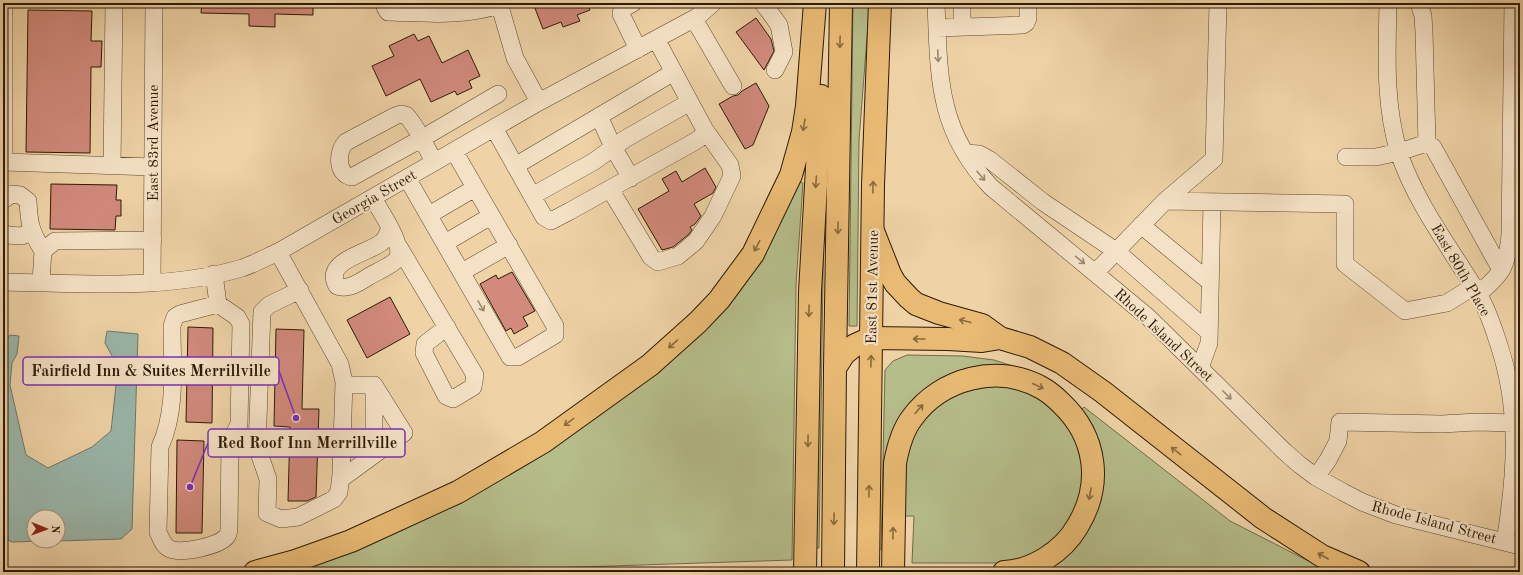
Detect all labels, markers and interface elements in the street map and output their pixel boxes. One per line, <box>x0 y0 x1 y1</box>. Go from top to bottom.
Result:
one-way arrow <box>837 35 844 48</box>
one-way arrow <box>935 49 942 62</box>
street label: East 83rd Avenue <box>147 84 162 201</box>
one-way arrow <box>799 118 807 131</box>
street label: Georgia Street <box>330 168 420 228</box>
one-way arrow <box>976 171 986 181</box>
one-way arrow <box>812 175 819 188</box>
one-way arrow <box>869 181 877 194</box>
one-way arrow <box>834 221 842 234</box>
street label: East 80th Place <box>1427 222 1492 320</box>
street label: East 81st Avenue <box>865 229 882 345</box>
one-way arrow <box>752 240 760 252</box>
one-way arrow <box>1074 256 1085 265</box>
street label: Rhode Island Street <box>1111 287 1215 386</box>
one-way arrow <box>478 300 486 312</box>
one-way arrow <box>805 304 813 317</box>
one-way arrow <box>959 317 972 324</box>
one-way arrow <box>913 335 926 343</box>
one-way arrow <box>668 339 678 348</box>
one-way arrow <box>867 355 875 368</box>
callout: Fairfield Inn & Suites Merrillville <box>23 357 279 385</box>
text: Fairfield Inn & Suites Merrillville <box>31 364 271 380</box>
one-way arrow <box>1032 383 1044 390</box>
one-way arrow <box>1222 390 1232 400</box>
one-way arrow <box>914 405 923 415</box>
one-way arrow <box>564 418 575 427</box>
callout: Red Roof Inn Merrillville <box>208 429 405 457</box>
one-way arrow <box>804 434 811 447</box>
text: Red Roof Inn Merrillville <box>217 436 397 452</box>
one-way arrow <box>1171 446 1182 455</box>
one-way arrow <box>865 485 873 498</box>
one-way arrow <box>1086 487 1094 500</box>
street label: Rhode Island Street <box>1369 500 1498 547</box>
north arrow <box>26 509 66 549</box>
one-way arrow <box>830 512 837 525</box>
text: N <box>49 525 60 534</box>
one-way arrow <box>889 527 897 540</box>
one-way arrow <box>1317 552 1329 560</box>

